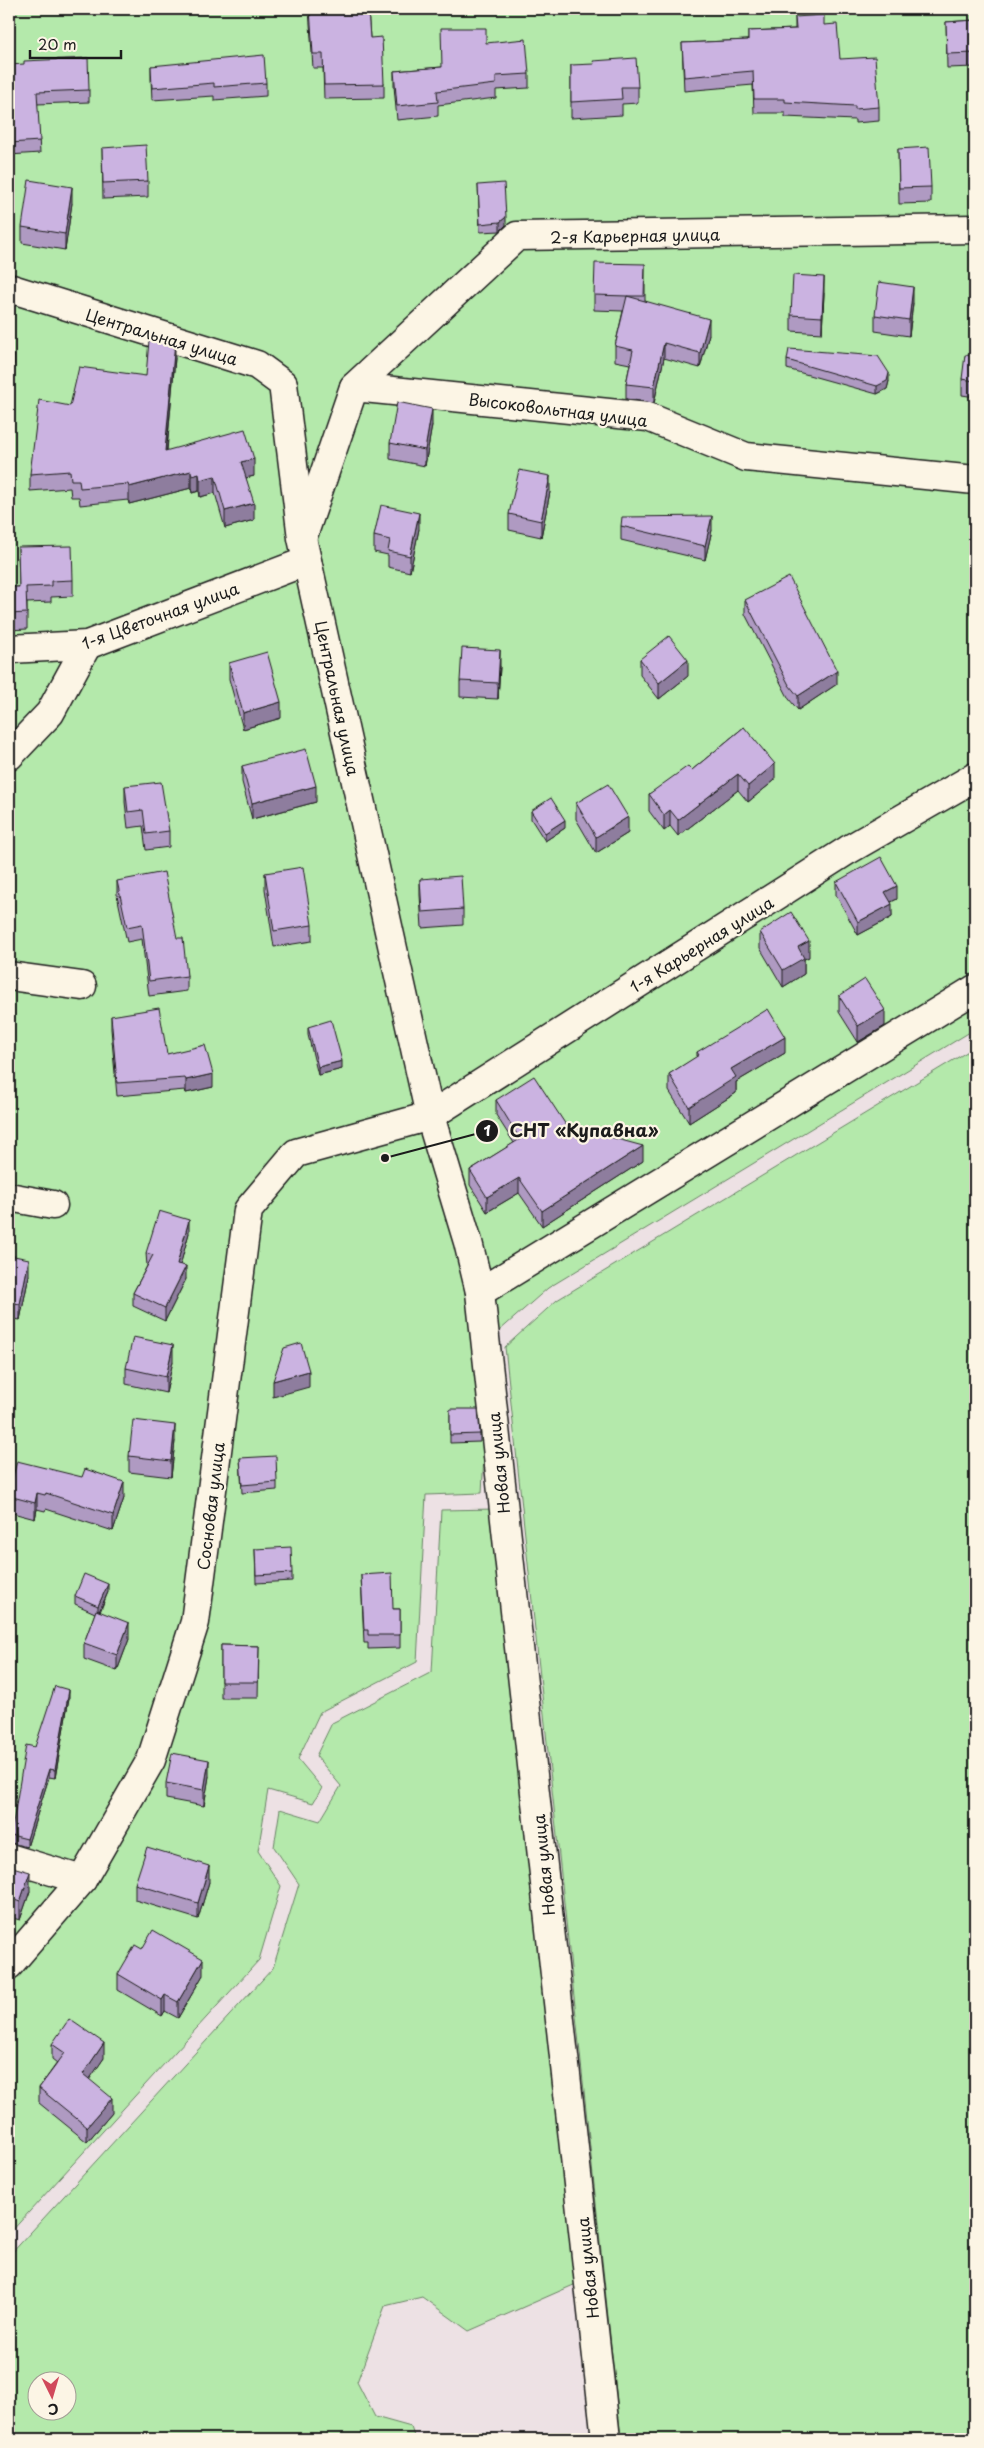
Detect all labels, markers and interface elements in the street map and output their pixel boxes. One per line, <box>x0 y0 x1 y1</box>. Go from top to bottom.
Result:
scale bar <box>30 28 121 60</box>
text: 20 m <box>38 32 77 55</box>
street label: 2-я Карьерная улица <box>550 222 720 248</box>
street label: Центральная улица <box>83 301 241 371</box>
street label: Высоковольтная улица <box>467 386 649 432</box>
street label: 1-я Цветочная улица <box>78 575 242 655</box>
street label: Центральная улица <box>310 618 366 778</box>
street label: 1-я Карьерная улица <box>624 890 778 998</box>
callout: СНТ «Купавна» <box>474 1115 668 1148</box>
text: СНТ «Купавна» <box>510 1116 659 1143</box>
text: 1 <box>483 1118 491 1141</box>
street label: Новая улица <box>481 1411 515 1515</box>
street label: Сосновая улица <box>190 1441 230 1571</box>
street label: Новая улица <box>526 1813 560 1917</box>
street label: Новая улица <box>570 2216 604 2320</box>
north arrow <box>28 2370 78 2420</box>
text: С <box>47 2399 59 2420</box>

